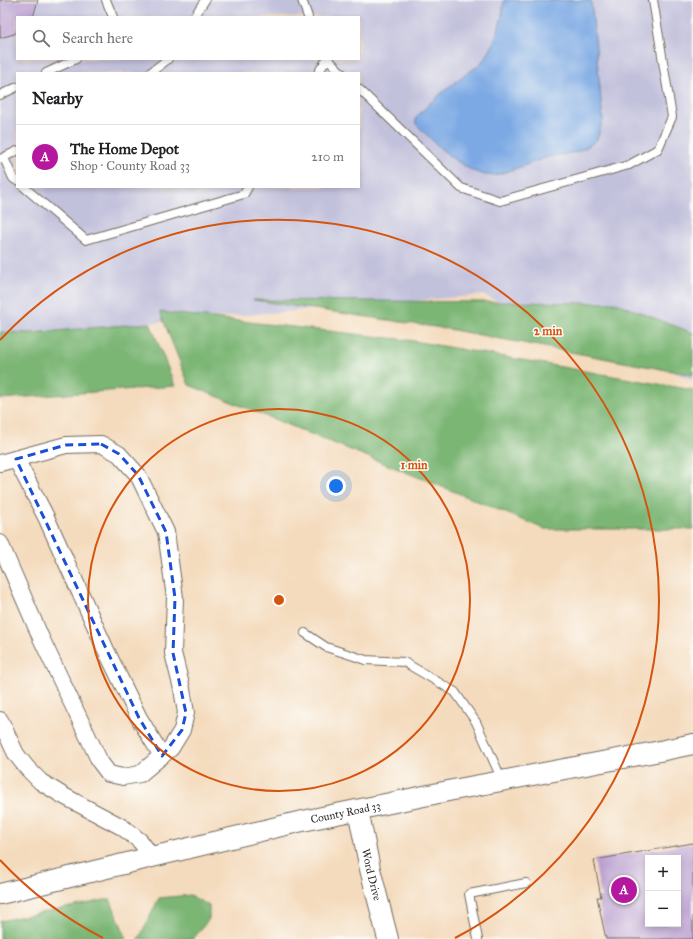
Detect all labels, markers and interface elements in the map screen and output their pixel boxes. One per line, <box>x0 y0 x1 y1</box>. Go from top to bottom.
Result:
search box <box>16 16 360 60</box>
icon: search <box>30 27 52 49</box>
text: Search here <box>62 29 133 47</box>
text: Nearby <box>32 88 83 109</box>
text: The Home Depot <box>70 140 179 158</box>
text: A <box>41 149 49 165</box>
text: 210 m <box>311 149 344 165</box>
text: Shop · County Road 33 <box>70 158 190 174</box>
text: 2 min <box>534 324 563 338</box>
text: 1 min <box>400 458 428 472</box>
your location <box>326 476 346 496</box>
centre of rings <box>272 593 286 607</box>
street label: County Road 33 <box>309 799 382 826</box>
street label: Word Drive <box>359 847 384 902</box>
map controls <box>645 855 681 927</box>
button: + <box>645 855 681 891</box>
pin: A <box>611 875 637 905</box>
button: − <box>645 891 681 927</box>

